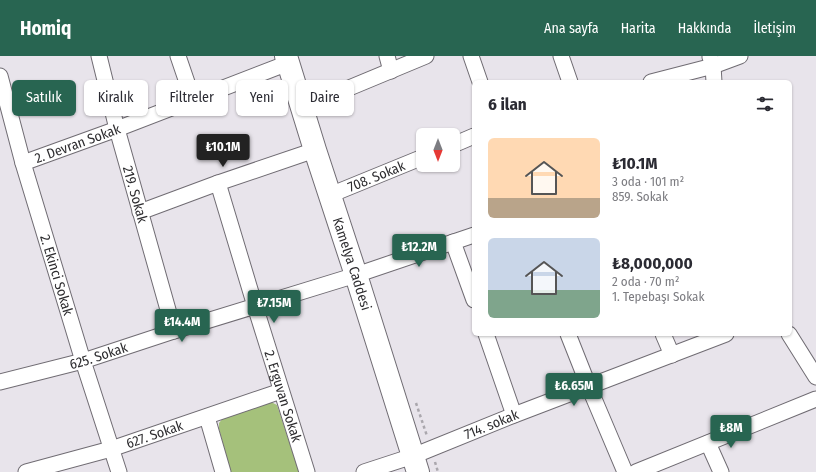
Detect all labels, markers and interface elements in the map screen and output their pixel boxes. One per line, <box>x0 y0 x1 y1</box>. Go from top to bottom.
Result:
text: Homiq <box>20 17 71 40</box>
text: Ana sayfa <box>544 20 599 37</box>
text: Harita <box>621 20 656 37</box>
text: Hakkında <box>678 20 731 37</box>
text: İletişim <box>753 20 796 37</box>
chip: Satılık <box>12 80 76 116</box>
chip: Kiralık <box>84 80 148 116</box>
chip: Filtreler <box>156 80 228 116</box>
chip: Yeni <box>236 80 288 116</box>
chip: Daire <box>296 80 354 116</box>
icon: filters <box>754 93 776 115</box>
text: 6 ilan <box>488 94 527 115</box>
street label: 2. Devran Sokak <box>33 120 123 167</box>
north arrow <box>416 128 460 172</box>
map controls <box>416 128 460 172</box>
pin: ₺10.1M <box>190 134 256 168</box>
text: ₺10.1M <box>206 139 240 154</box>
text: ₺10.1M <box>612 153 658 174</box>
icon: home <box>520 154 568 202</box>
street label: 708. Sokak <box>345 157 408 196</box>
street label: 219. Sokak <box>119 164 151 225</box>
text: 3 oda · 101 m² <box>612 174 684 189</box>
text: 859. Sokak <box>612 189 668 204</box>
street label: Kamelya Caddesi <box>329 215 375 313</box>
street label: 2. Ekinci Sokak <box>36 233 77 318</box>
pin: ₺12.2M <box>386 234 452 268</box>
text: ₺12.2M <box>401 239 437 254</box>
text: ₺8,000,000 <box>612 253 693 274</box>
icon: home <box>520 254 568 302</box>
text: 2 oda · 70 m² <box>612 274 679 289</box>
text: 1. Tepebaşı Sokak <box>612 289 704 304</box>
pin: ₺7.15M <box>241 290 307 324</box>
text: ₺7.15M <box>257 295 291 310</box>
pin: ₺14.4M <box>149 309 215 343</box>
text: ₺14.4M <box>164 314 200 329</box>
street label: 625. Sokak <box>68 339 130 373</box>
street label: 2. Erguvan Sokak <box>260 348 305 445</box>
pin: ₺6.65M <box>541 373 607 407</box>
text: ₺6.65M <box>555 378 593 393</box>
street label: 714. sokak <box>462 406 521 443</box>
pin: ₺8M <box>712 415 750 449</box>
street label: 627. Sokak <box>124 417 186 452</box>
text: ₺8M <box>719 420 743 435</box>

